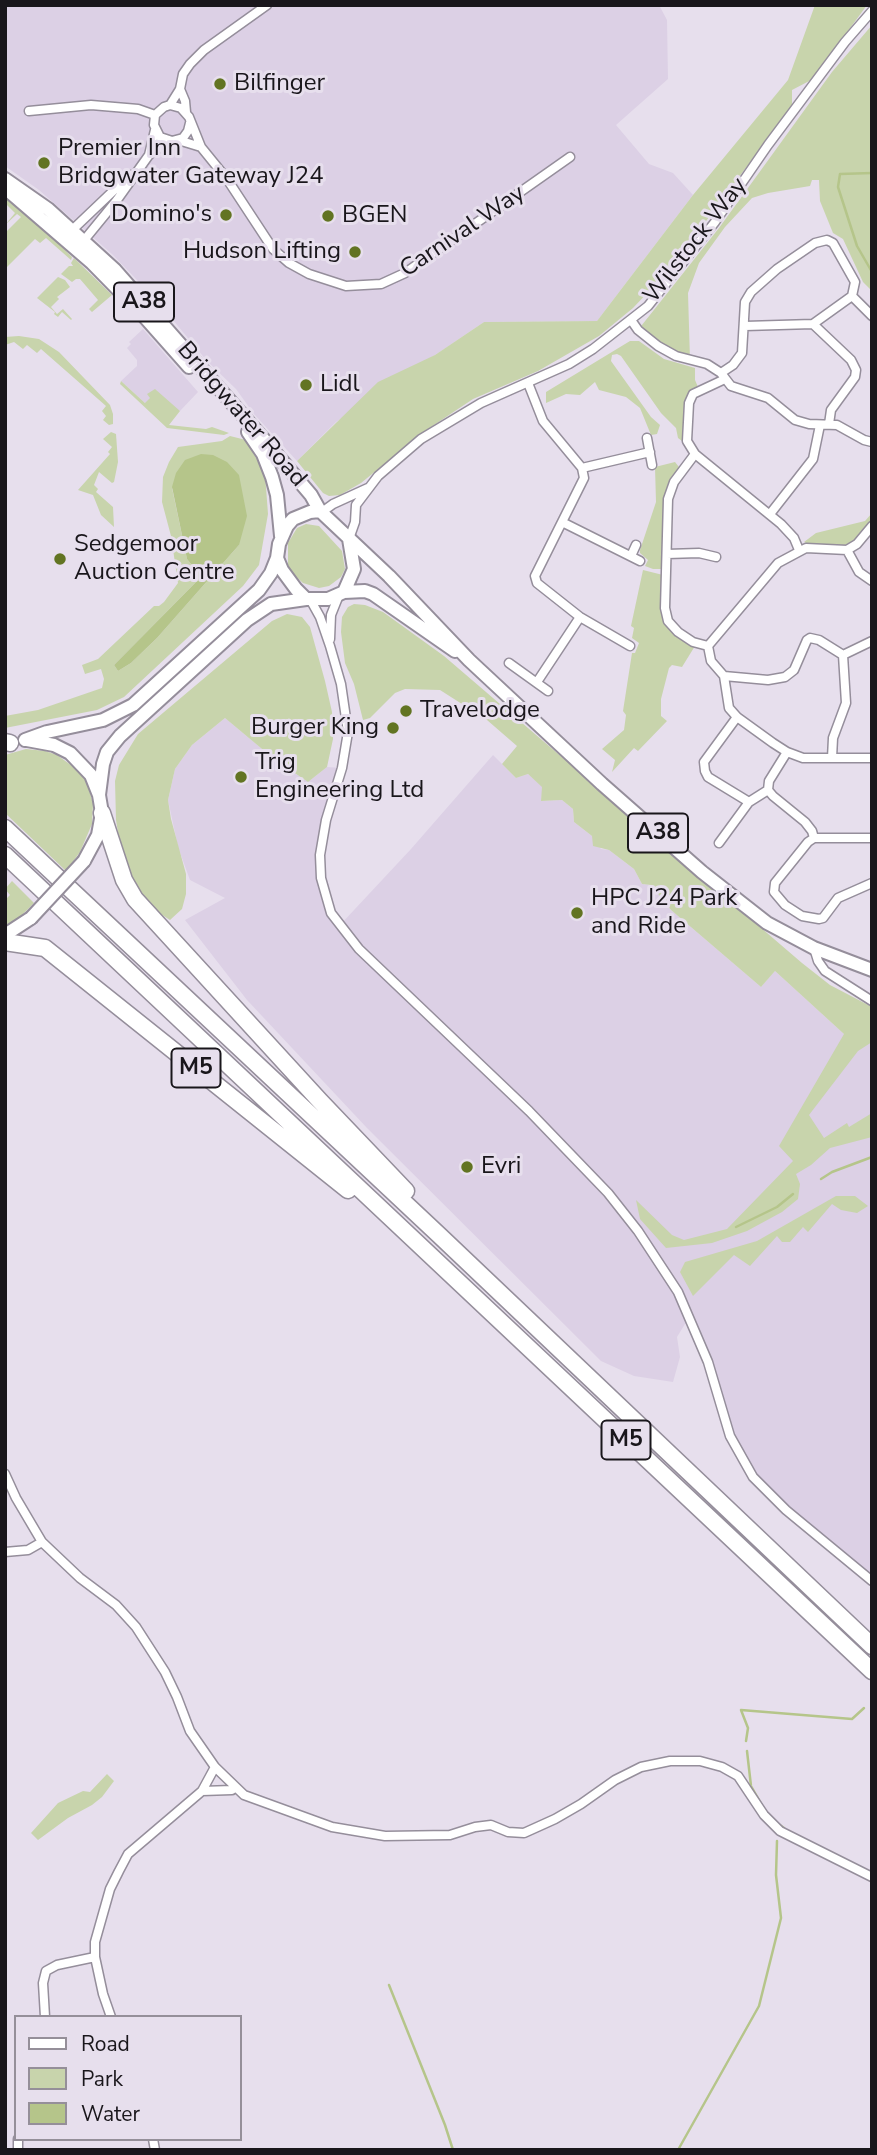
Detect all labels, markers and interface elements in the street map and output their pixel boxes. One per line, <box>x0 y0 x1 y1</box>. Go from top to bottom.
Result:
place label: Bilfinger <box>234 70 325 98</box>
marker: Bilfinger <box>212 76 228 92</box>
place label: Premier Inn Bridgwater Gateway J24 <box>58 135 324 191</box>
marker: Premier Inn Bridgwater Gateway J24 <box>36 155 52 171</box>
street label: Wilstock Way <box>638 173 754 309</box>
street label: Carnival Way <box>395 180 531 284</box>
place label: Domino's <box>111 201 212 229</box>
place label: BGEN <box>342 202 407 230</box>
marker: Domino's <box>218 207 234 223</box>
marker: BGEN <box>320 208 336 224</box>
place label: Hudson Lifting <box>183 238 341 266</box>
marker: Hudson Lifting <box>347 244 363 260</box>
road number: A38 <box>114 282 174 322</box>
street label: Bridgwater Road <box>170 337 312 493</box>
place label: Lidl <box>320 371 360 399</box>
marker: Lidl <box>298 377 314 393</box>
place label: Sedgemoor Auction Centre <box>74 531 235 587</box>
marker: Sedgemoor Auction Centre <box>52 551 68 567</box>
place label: Travelodge <box>420 697 540 725</box>
marker: Travelodge <box>398 703 414 719</box>
place label: Burger King <box>251 714 379 742</box>
marker: Burger King <box>385 720 401 736</box>
place label: Trig Engineering Ltd <box>255 749 424 805</box>
marker: Trig Engineering Ltd <box>233 769 249 785</box>
road number: A38 <box>628 814 688 852</box>
place label: HPC J24 Park and Ride <box>591 885 737 941</box>
marker: HPC J24 Park and Ride <box>569 905 585 921</box>
road number: M5 <box>172 1049 220 1088</box>
place label: Evri <box>481 1153 521 1181</box>
marker: Evri <box>459 1159 475 1175</box>
road number: M5 <box>602 1420 650 1460</box>
legend <box>14 2015 242 2141</box>
text: Road <box>81 2030 130 2058</box>
text: Park <box>81 2065 123 2093</box>
text: Water <box>81 2100 140 2128</box>

